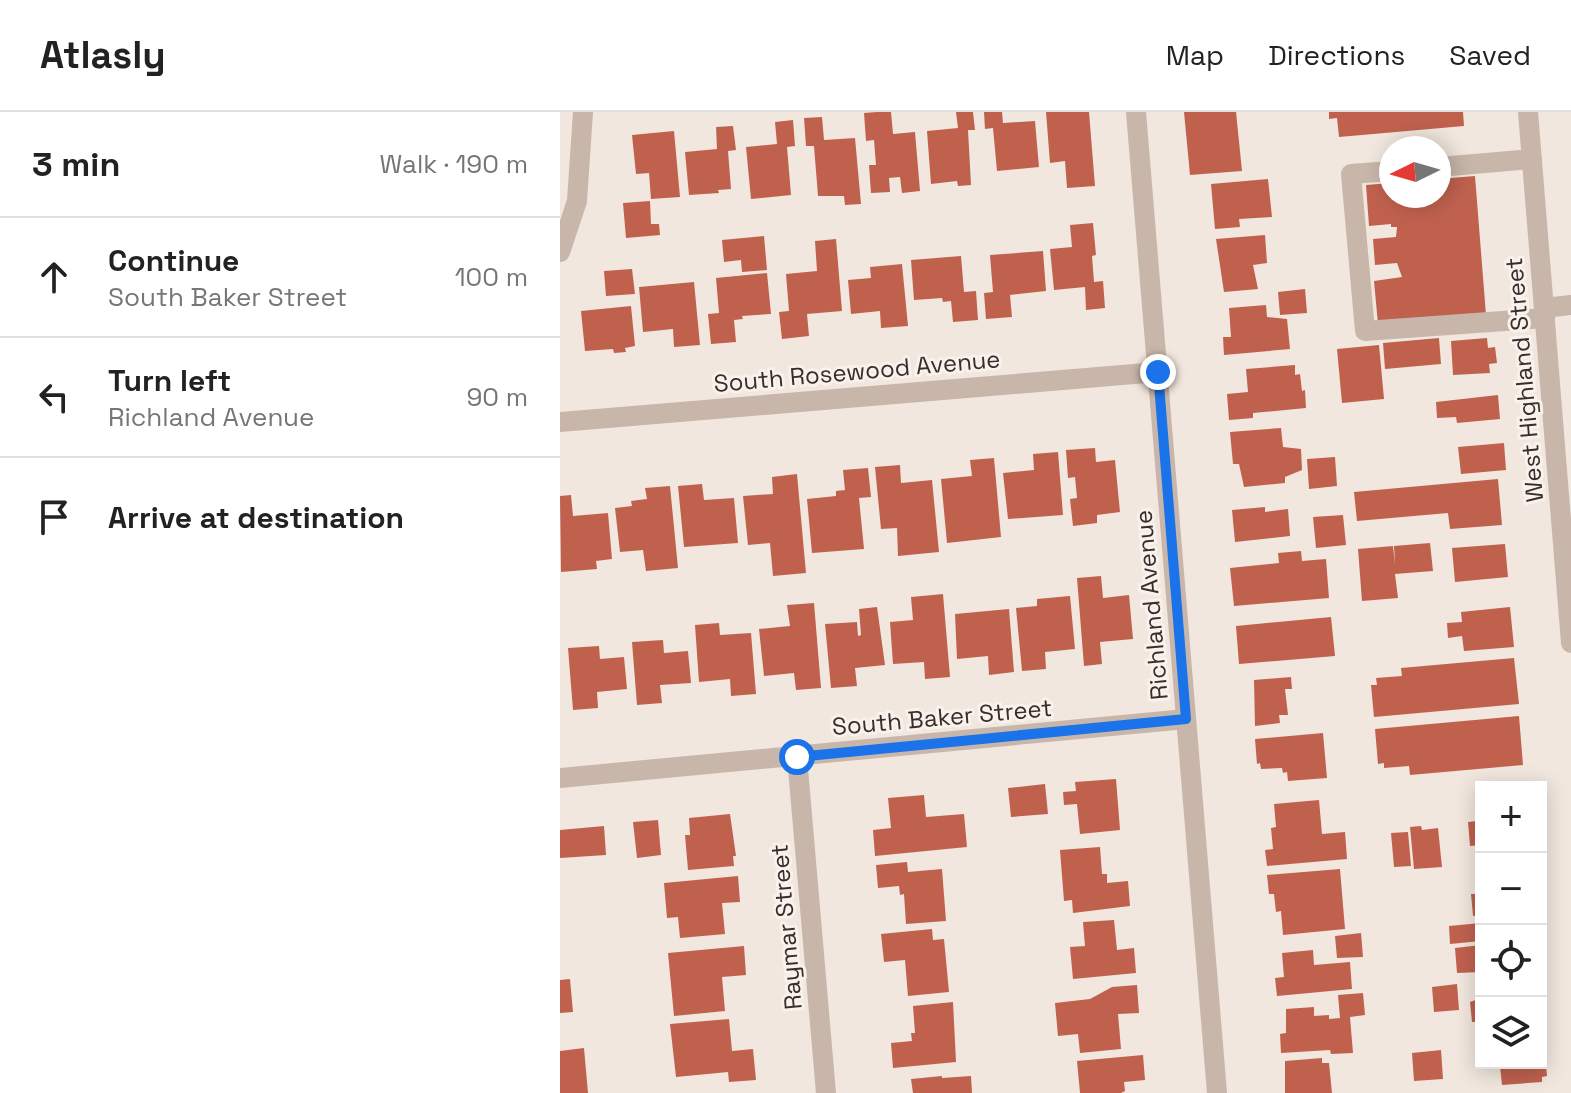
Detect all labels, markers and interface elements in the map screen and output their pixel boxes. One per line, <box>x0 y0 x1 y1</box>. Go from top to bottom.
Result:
text: Atlasly <box>40 31 166 79</box>
text: Map <box>1166 37 1224 73</box>
text: Directions <box>1268 37 1405 73</box>
text: Saved <box>1449 37 1531 73</box>
north arrow <box>1379 136 1451 208</box>
text: 3 min <box>32 143 120 186</box>
text: Walk · 190 m <box>379 147 528 181</box>
text: Continue <box>108 241 239 280</box>
icon: ahead <box>32 255 76 299</box>
street label: West Highland Street <box>1498 256 1550 504</box>
text: 100 m <box>455 260 528 294</box>
text: South Baker Street <box>108 280 347 314</box>
street label: South Rosewood Avenue <box>712 343 1002 399</box>
route end <box>1140 354 1176 390</box>
text: Turn left <box>108 361 231 400</box>
icon: left <box>32 375 76 419</box>
text: 90 m <box>466 380 528 414</box>
text: Richland Avenue <box>108 400 314 434</box>
icon: arrive <box>32 495 76 539</box>
text: Arrive at destination <box>108 498 404 537</box>
street label: Richland Avenue <box>1127 509 1175 701</box>
street label: South Baker Street <box>831 692 1053 742</box>
route start <box>779 739 815 775</box>
map controls <box>1475 781 1547 1069</box>
button: + <box>1475 781 1547 853</box>
street label: Raymar Street <box>763 843 809 1011</box>
button: − <box>1475 853 1547 925</box>
button: locate <box>1475 925 1547 997</box>
button: layers <box>1475 997 1547 1069</box>

